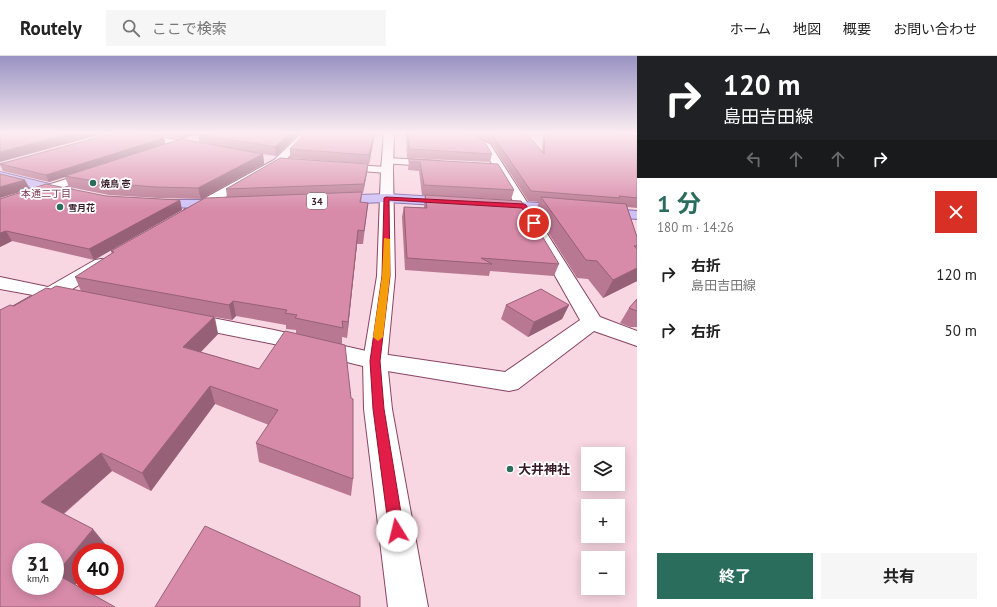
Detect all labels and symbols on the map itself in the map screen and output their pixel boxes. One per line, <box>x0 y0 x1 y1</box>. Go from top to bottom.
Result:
marker: 焼鳥 壱 <box>88 178 98 188</box>
place label: 焼鳥 壱 <box>100 178 130 189</box>
district label: 本通二丁目 <box>21 187 71 200</box>
road number: 34 <box>307 193 327 209</box>
marker: 雪月花 <box>55 202 65 212</box>
place label: 雪月花 <box>68 202 95 213</box>
pin <box>517 206 551 240</box>
place label: 大井神社 <box>518 461 570 478</box>
marker: 大井神社 <box>505 464 515 474</box>
position arrow <box>376 510 418 552</box>
speed limit sign: 40 <box>72 543 124 595</box>

